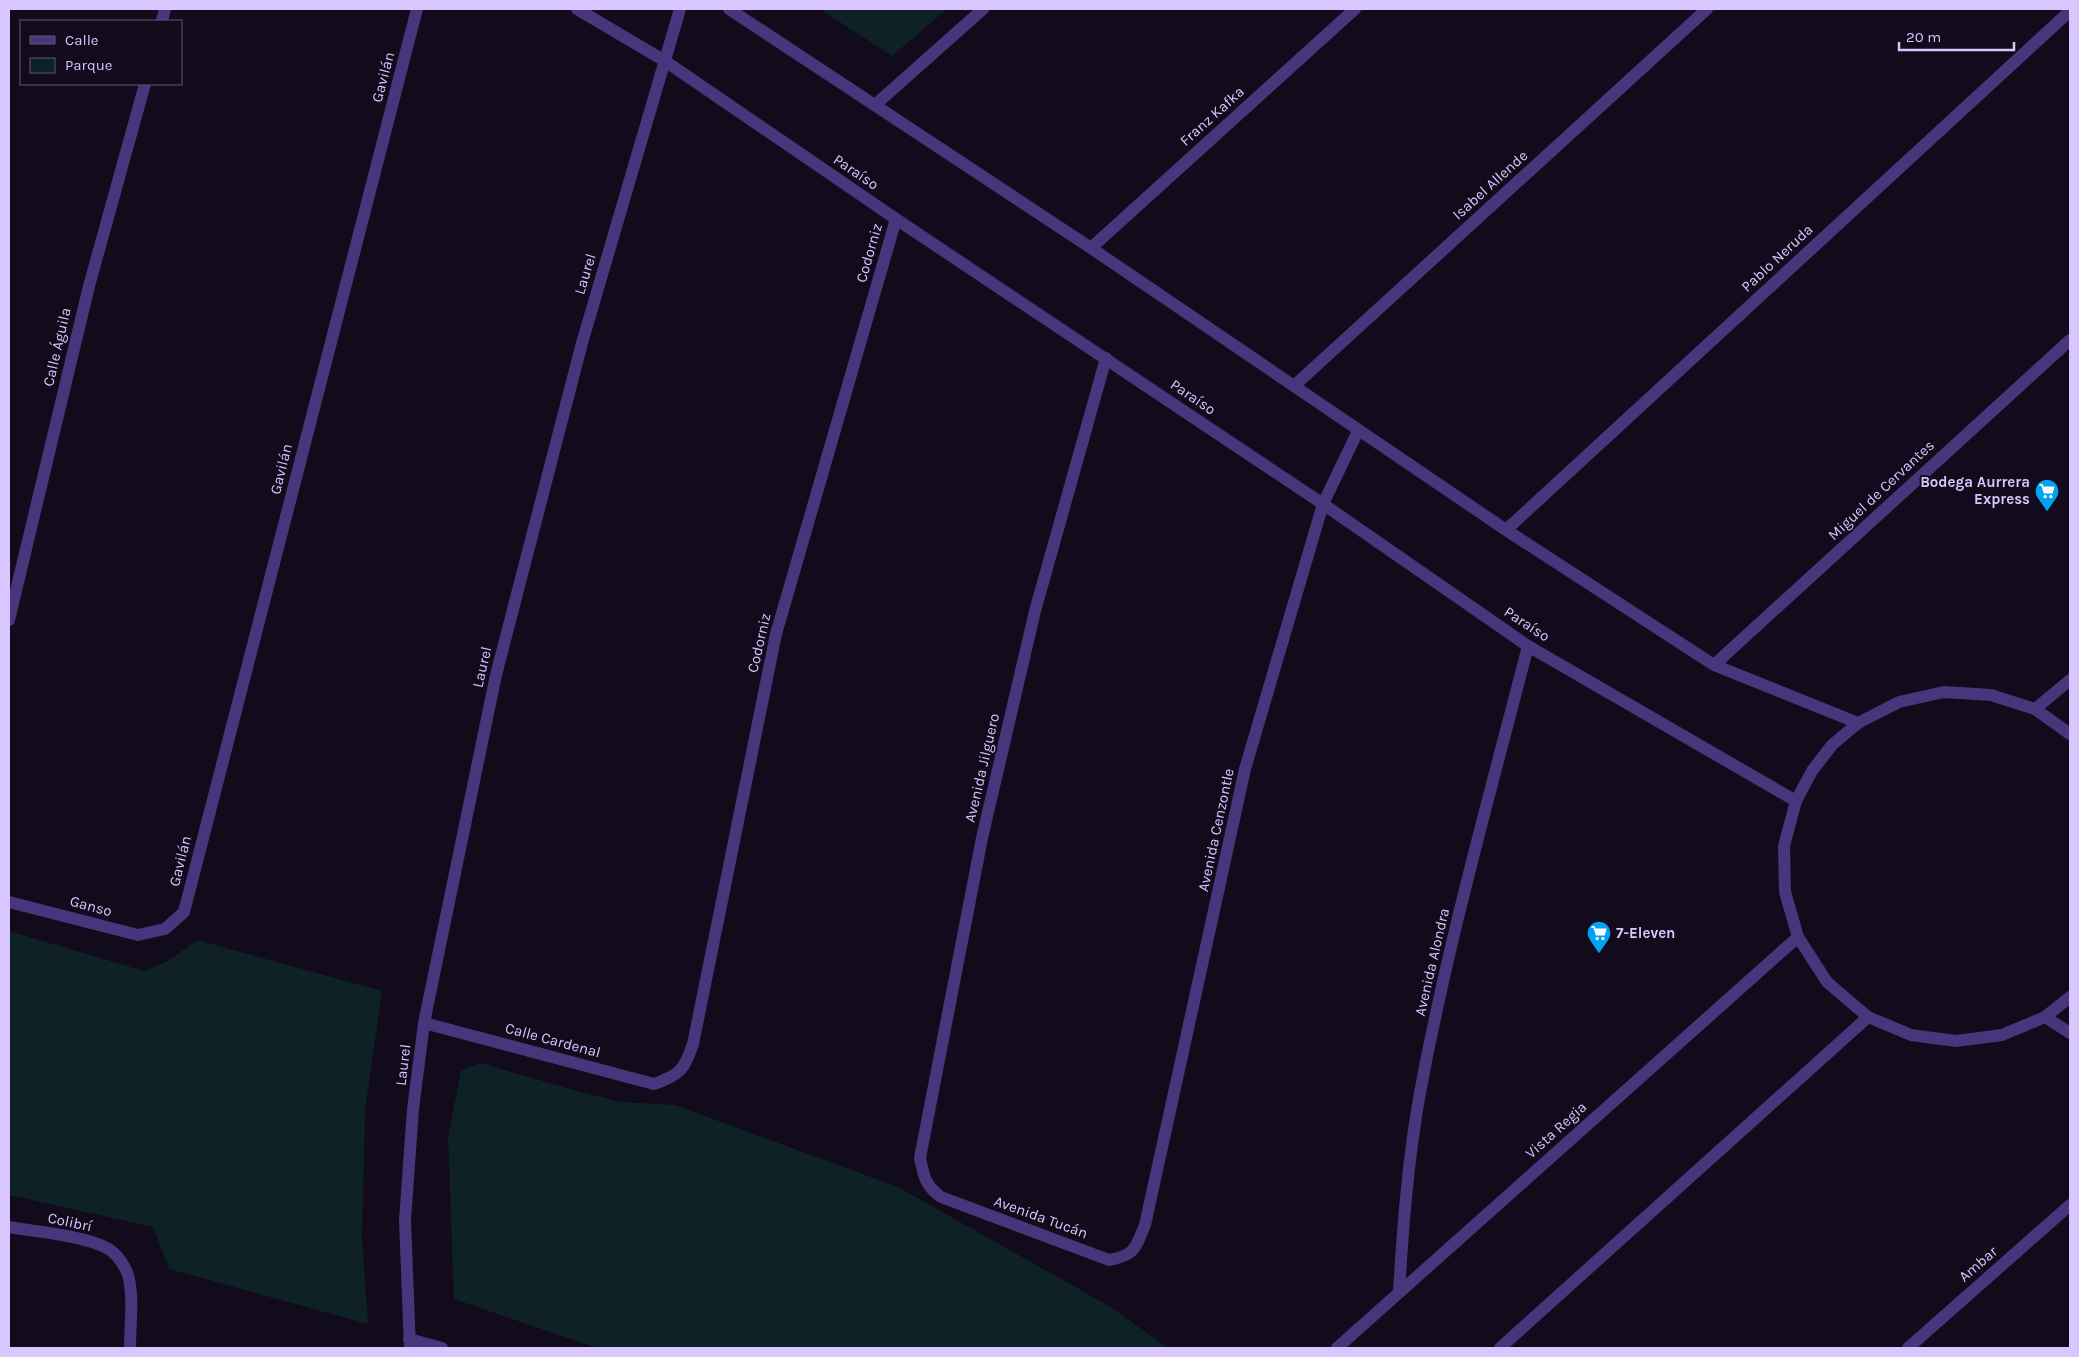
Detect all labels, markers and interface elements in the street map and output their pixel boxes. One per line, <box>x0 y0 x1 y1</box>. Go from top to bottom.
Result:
legend <box>20 20 182 85</box>
scale bar <box>1899 20 2014 52</box>
text: 20 m <box>1906 28 1941 46</box>
text: Calle <box>65 31 99 49</box>
street label: Gavilán <box>368 50 398 104</box>
text: Parque <box>65 56 113 74</box>
street label: Franz Kafka <box>1176 82 1248 150</box>
street label: Isabel Allende <box>1449 147 1531 223</box>
street label: Paraíso <box>830 150 882 194</box>
street label: Pablo Neruda <box>1738 220 1816 296</box>
street label: Codorniz <box>852 221 886 285</box>
street label: Laurel <box>570 251 600 297</box>
street label: Calle Águila <box>39 306 75 388</box>
street label: Paraíso <box>1167 375 1219 419</box>
street label: Miguel de Cervantes <box>1824 436 1938 544</box>
street label: Gavilán <box>266 442 296 496</box>
place label: Bodega Aurrera Express <box>1920 473 2030 508</box>
supermarket icon: Bodega Aurrera Express <box>2034 478 2060 512</box>
street label: Paraíso <box>1501 603 1553 645</box>
street label: Codorniz <box>743 611 775 675</box>
street label: Laurel <box>469 645 495 689</box>
street label: Avenida Jilguero <box>961 712 1003 824</box>
street label: Avenida Cenzontle <box>1194 767 1238 893</box>
street label: Gavilán <box>165 834 195 888</box>
street label: Ganso <box>68 892 114 920</box>
street label: Avenida Alondra <box>1411 906 1453 1018</box>
supermarket icon: 7-Eleven <box>1586 920 1612 954</box>
place label: 7-Eleven <box>1616 924 1675 942</box>
street label: Calle Cardenal <box>503 1019 603 1061</box>
street label: Laurel <box>392 1043 414 1087</box>
street label: Vista Regia <box>1522 1098 1590 1162</box>
street label: Avenida Tucán <box>992 1192 1090 1242</box>
street label: Colibrí <box>46 1209 94 1236</box>
street label: Ambar <box>1955 1242 2001 1286</box>

